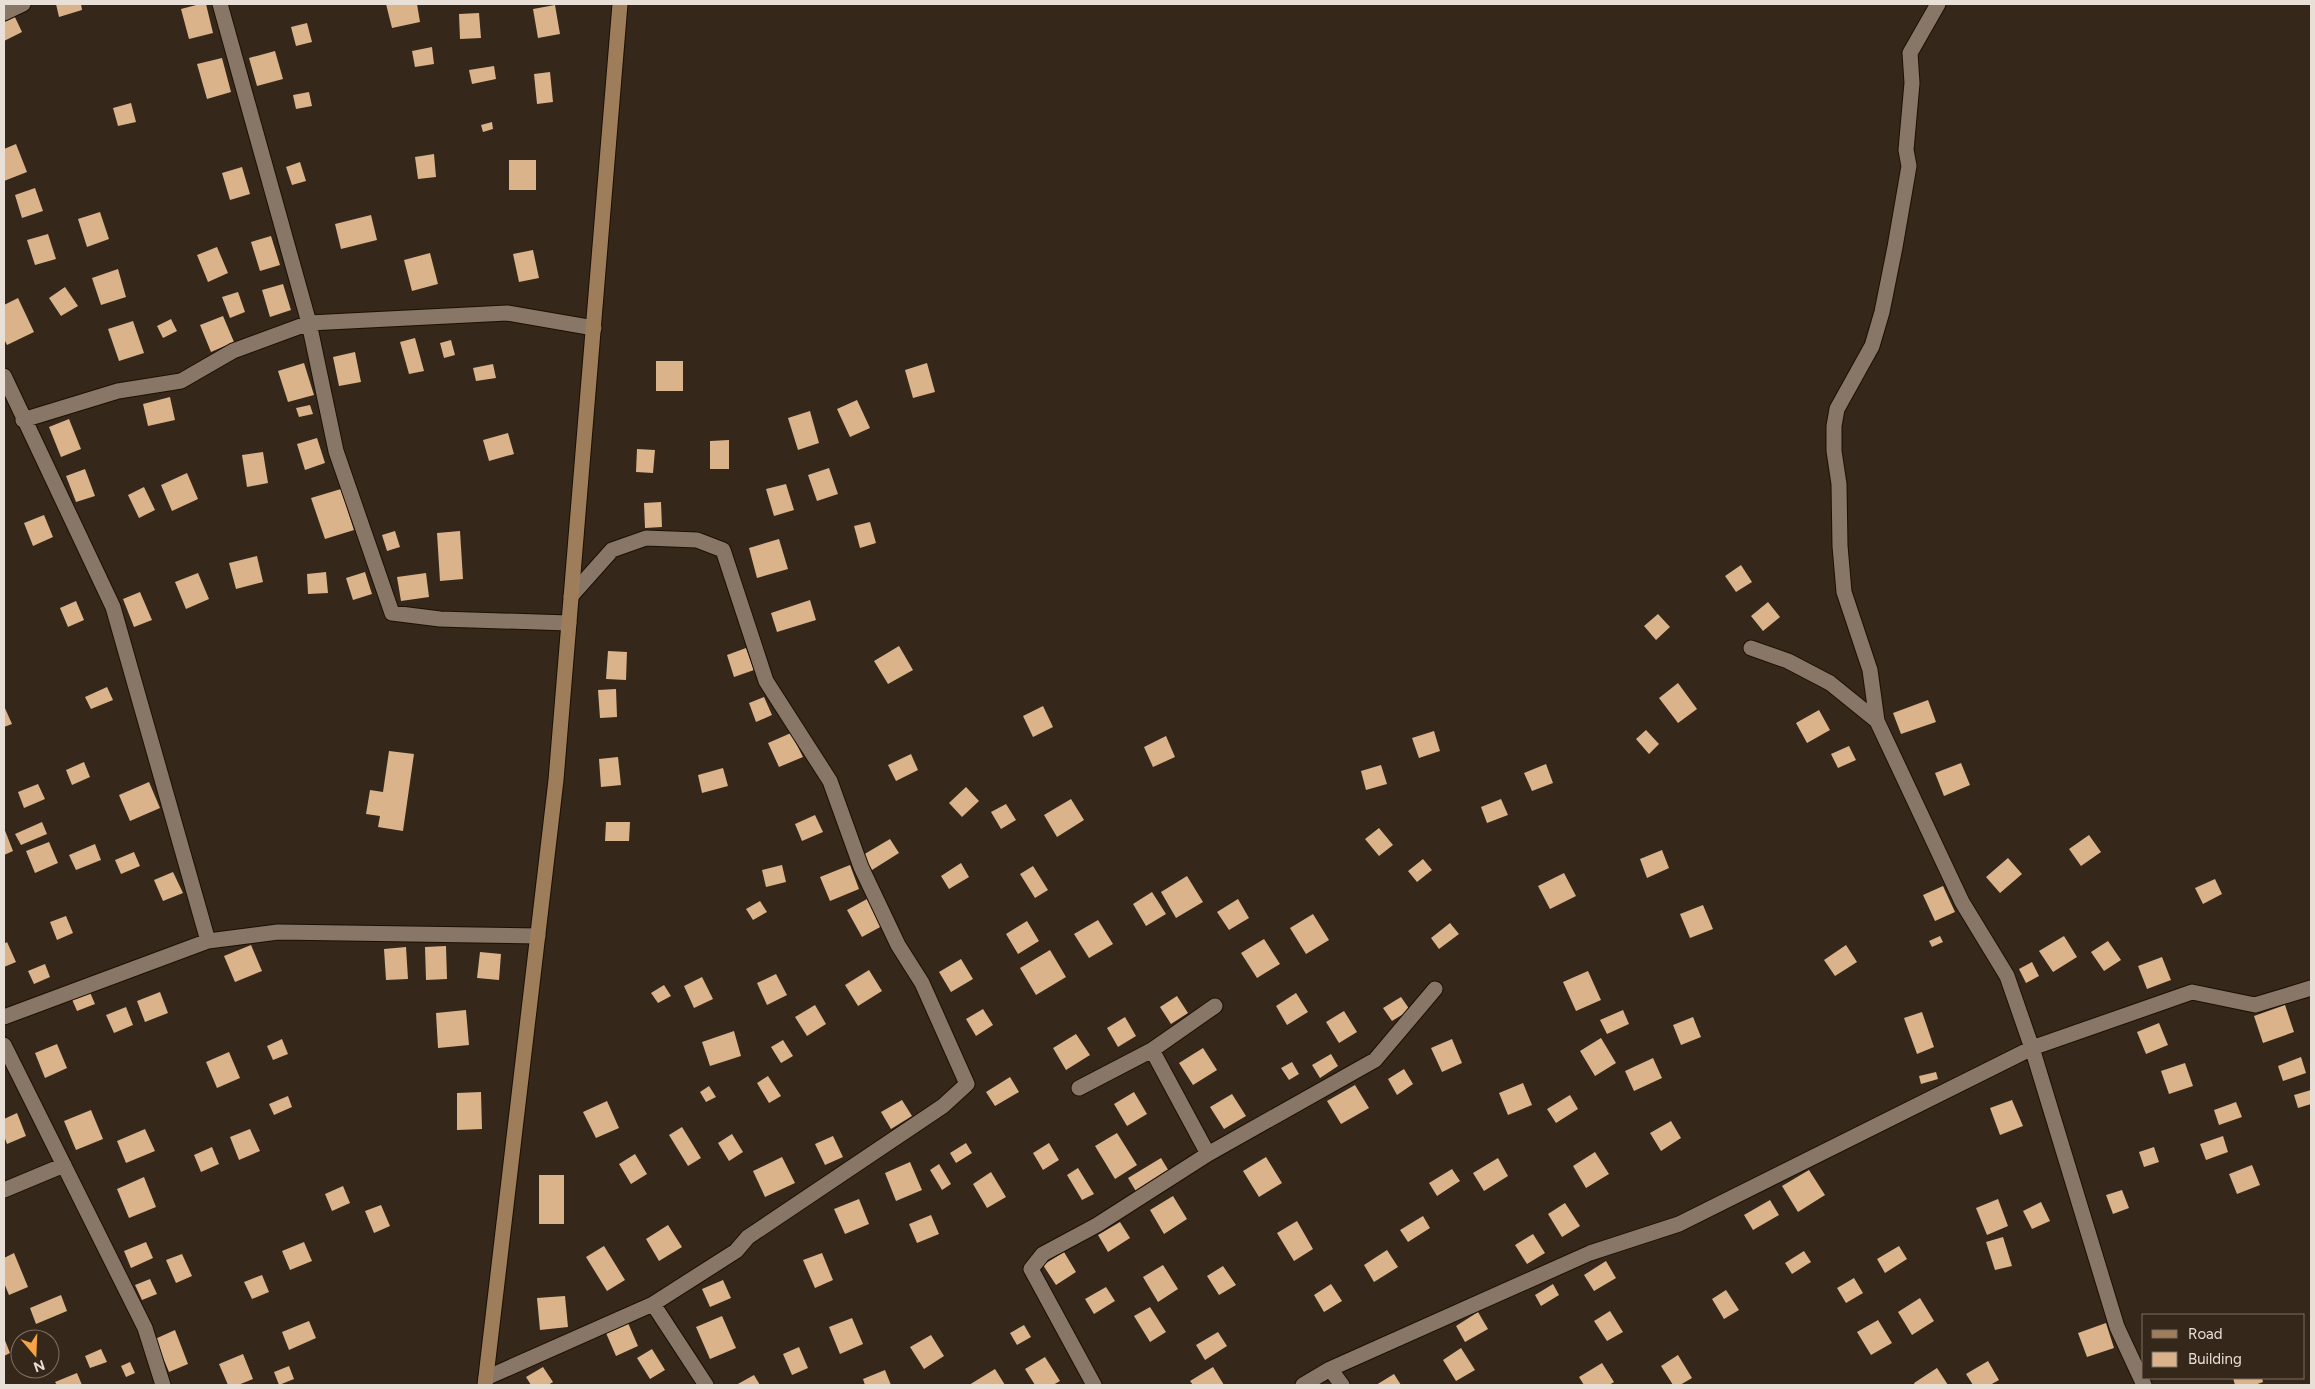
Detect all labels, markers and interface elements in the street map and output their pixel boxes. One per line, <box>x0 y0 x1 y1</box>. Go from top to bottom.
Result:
legend <box>2142 1314 2305 1379</box>
text: Road <box>2188 1325 2223 1343</box>
north arrow <box>10 1329 60 1379</box>
text: Building <box>2188 1350 2242 1368</box>
text: N <box>31 1356 47 1376</box>

